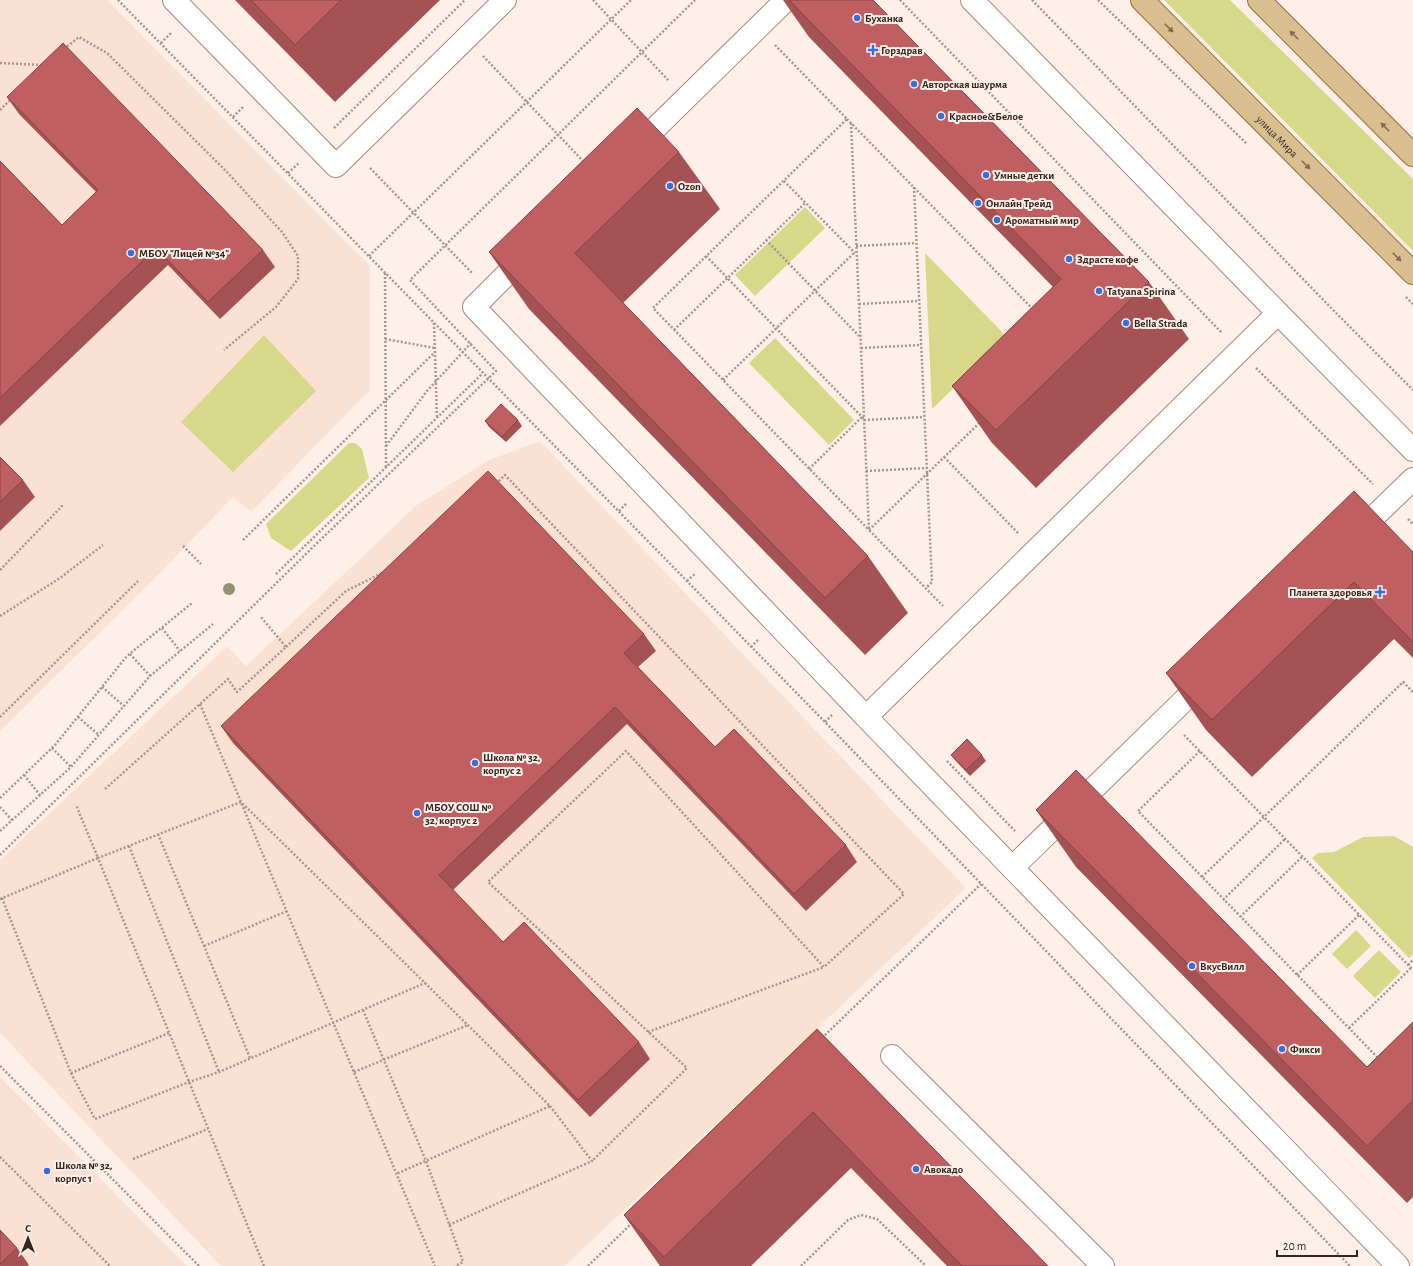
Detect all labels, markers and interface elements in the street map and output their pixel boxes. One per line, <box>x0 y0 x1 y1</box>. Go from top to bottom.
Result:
marker: Буханка <box>852 13 862 23</box>
place label: Буханка <box>865 13 903 24</box>
one-way arrow <box>1164 23 1174 33</box>
one-way arrow <box>1289 30 1299 40</box>
marker: Горздрав <box>868 45 878 55</box>
place label: Горздрав <box>881 45 923 56</box>
marker: Авторская шаурма <box>909 79 919 89</box>
place label: Авторская шаурма <box>922 79 1007 90</box>
marker: Красное&Белое <box>936 111 946 121</box>
place label: Красное&Белое <box>949 111 1023 122</box>
street label: улица Мира <box>1253 113 1300 159</box>
one-way arrow <box>1381 122 1390 132</box>
one-way arrow <box>1301 160 1311 170</box>
marker: Умные детки <box>981 170 991 180</box>
place label: Умные детки <box>994 170 1054 181</box>
marker: Ozon <box>665 181 675 191</box>
place label: Ozon <box>678 181 701 192</box>
marker: Онлайн Трейд <box>973 198 983 208</box>
place label: Онлайн Трейд <box>986 198 1052 209</box>
marker: Ароматный мир <box>992 215 1002 225</box>
place label: Ароматный мир <box>1005 215 1079 226</box>
marker: МБОУ "Лицей №34" <box>126 248 136 258</box>
place label: МБОУ "Лицей №34" <box>139 248 229 259</box>
one-way arrow <box>1392 252 1402 262</box>
marker: Здрасте кофе <box>1064 254 1074 264</box>
place label: Здрасте кофе <box>1077 254 1138 265</box>
marker: Tatyana Spirina <box>1094 286 1104 296</box>
place label: Tatyana Spirina <box>1107 286 1176 297</box>
marker: Bella Strada <box>1121 318 1131 328</box>
place label: Bella Strada <box>1134 318 1188 329</box>
place label: Планета здоровья <box>1289 587 1372 598</box>
marker: Планета здоровья <box>1375 587 1385 597</box>
place label: Школа № 32, корпус 2 <box>483 752 541 776</box>
marker: Школа № 32, корпус 2 <box>470 758 480 768</box>
place label: МБОУ СОШ № 32, корпус 2 <box>425 802 491 826</box>
marker: МБОУ СОШ № 32, корпус 2 <box>412 808 422 818</box>
marker: ВкусВилл <box>1187 961 1197 971</box>
place label: ВкусВилл <box>1200 961 1244 972</box>
marker: Фикси <box>1277 1044 1287 1054</box>
place label: Фикси <box>1290 1044 1320 1055</box>
place label: Школа № 32, корпус 1 <box>55 1160 113 1184</box>
marker: Авокадо <box>911 1164 921 1174</box>
place label: Авокадо <box>924 1164 964 1175</box>
marker: Школа № 32, корпус 1 <box>42 1166 52 1176</box>
north arrow <box>8 1218 48 1258</box>
text: С <box>25 1223 31 1234</box>
scale bar <box>1277 1232 1357 1258</box>
text: 20 m <box>1283 1240 1306 1252</box>

